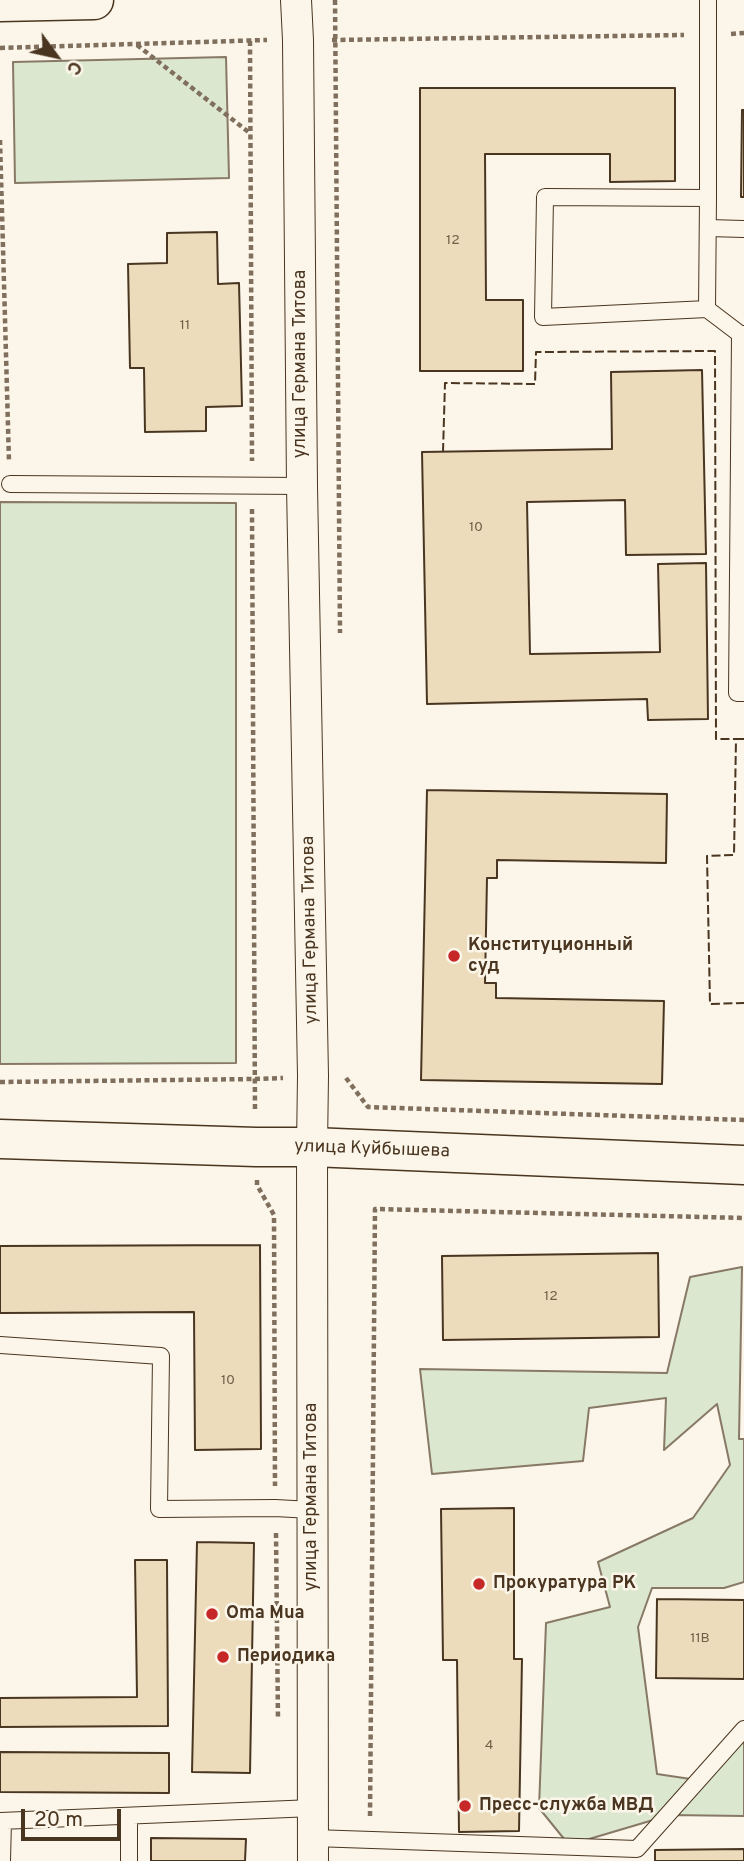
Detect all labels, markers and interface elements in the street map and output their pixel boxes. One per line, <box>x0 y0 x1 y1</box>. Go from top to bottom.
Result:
north arrow <box>21 21 91 91</box>
text: С <box>60 56 87 79</box>
house number: 12 <box>446 233 460 249</box>
street label: улица Германа Титова <box>290 270 312 458</box>
house number: 11 <box>180 318 190 334</box>
house number: 10 <box>469 520 483 536</box>
street label: улица Германа Титова <box>299 836 323 1024</box>
place label: Конституционный суд <box>468 935 633 978</box>
marker: Конституционный суд <box>446 948 462 964</box>
street label: улица Куйбышева <box>294 1136 450 1164</box>
house number: 12 <box>544 1289 558 1305</box>
house number: 10 <box>221 1373 235 1389</box>
street label: улица Германа Титова <box>301 1403 323 1591</box>
place label: Прокуратура РК <box>493 1573 636 1595</box>
marker: Прокуратура РК <box>471 1576 487 1592</box>
place label: Oma Mua <box>226 1603 305 1625</box>
marker: Oma Mua <box>204 1606 220 1622</box>
house number: 11В <box>690 1631 710 1647</box>
place label: Периодика <box>237 1646 335 1668</box>
marker: Периодика <box>215 1649 231 1665</box>
house number: 4 <box>485 1738 493 1754</box>
scale bar <box>24 1794 124 1838</box>
place label: Пресс-служба МВД <box>479 1795 654 1817</box>
marker: Пресс-служба МВД <box>457 1798 473 1814</box>
text: 20 m <box>34 1807 83 1834</box>

